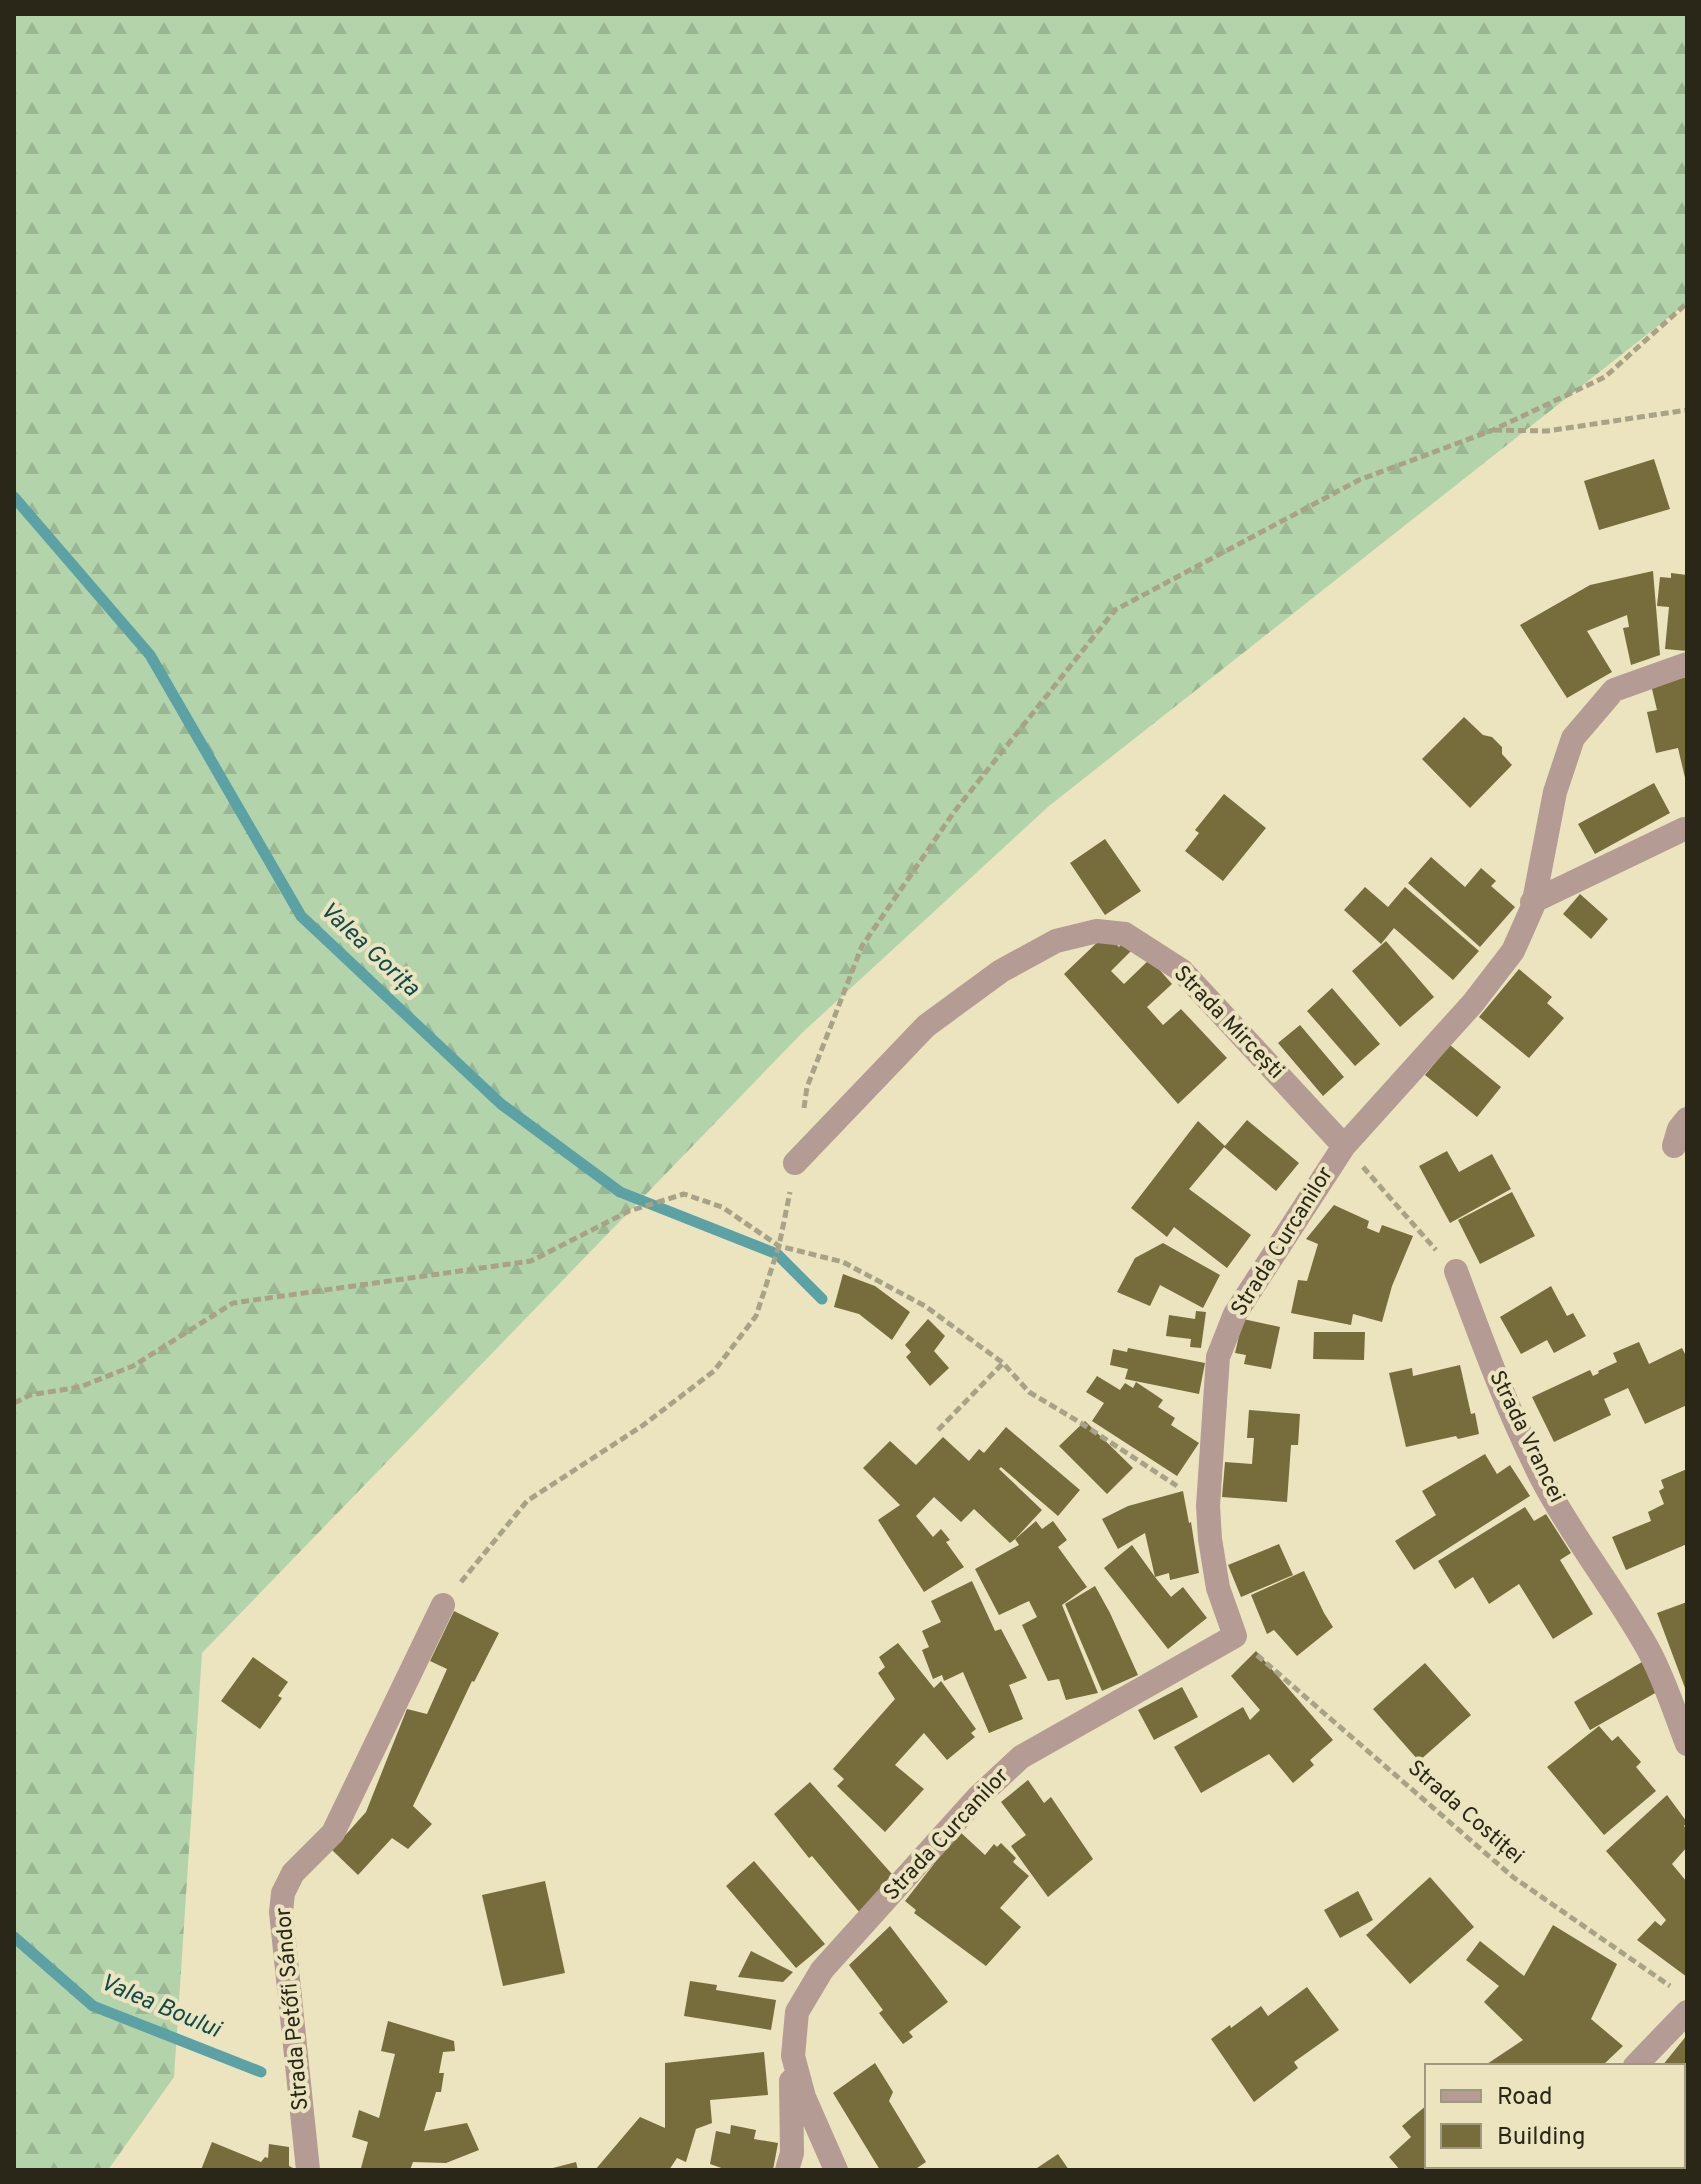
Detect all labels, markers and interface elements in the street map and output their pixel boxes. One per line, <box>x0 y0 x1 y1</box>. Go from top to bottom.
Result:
water label: Valea Gorița <box>313 896 426 1004</box>
street label: Strada Mircești <box>1167 961 1289 1085</box>
street label: Strada Curcanilor <box>1226 1162 1340 1322</box>
street label: Strada Vrancei <box>1482 1367 1570 1507</box>
street label: Strada Costiței <box>1401 1755 1529 1871</box>
street label: Strada Curcanilor <box>879 1763 1016 1907</box>
street label: Strada Petőfi Sándor <box>271 1906 315 2112</box>
water label: Valea Boului <box>95 1968 226 2046</box>
legend <box>1425 2064 1685 2168</box>
text: Road <box>1497 2083 1553 2113</box>
text: Building <box>1497 2123 1586 2153</box>

